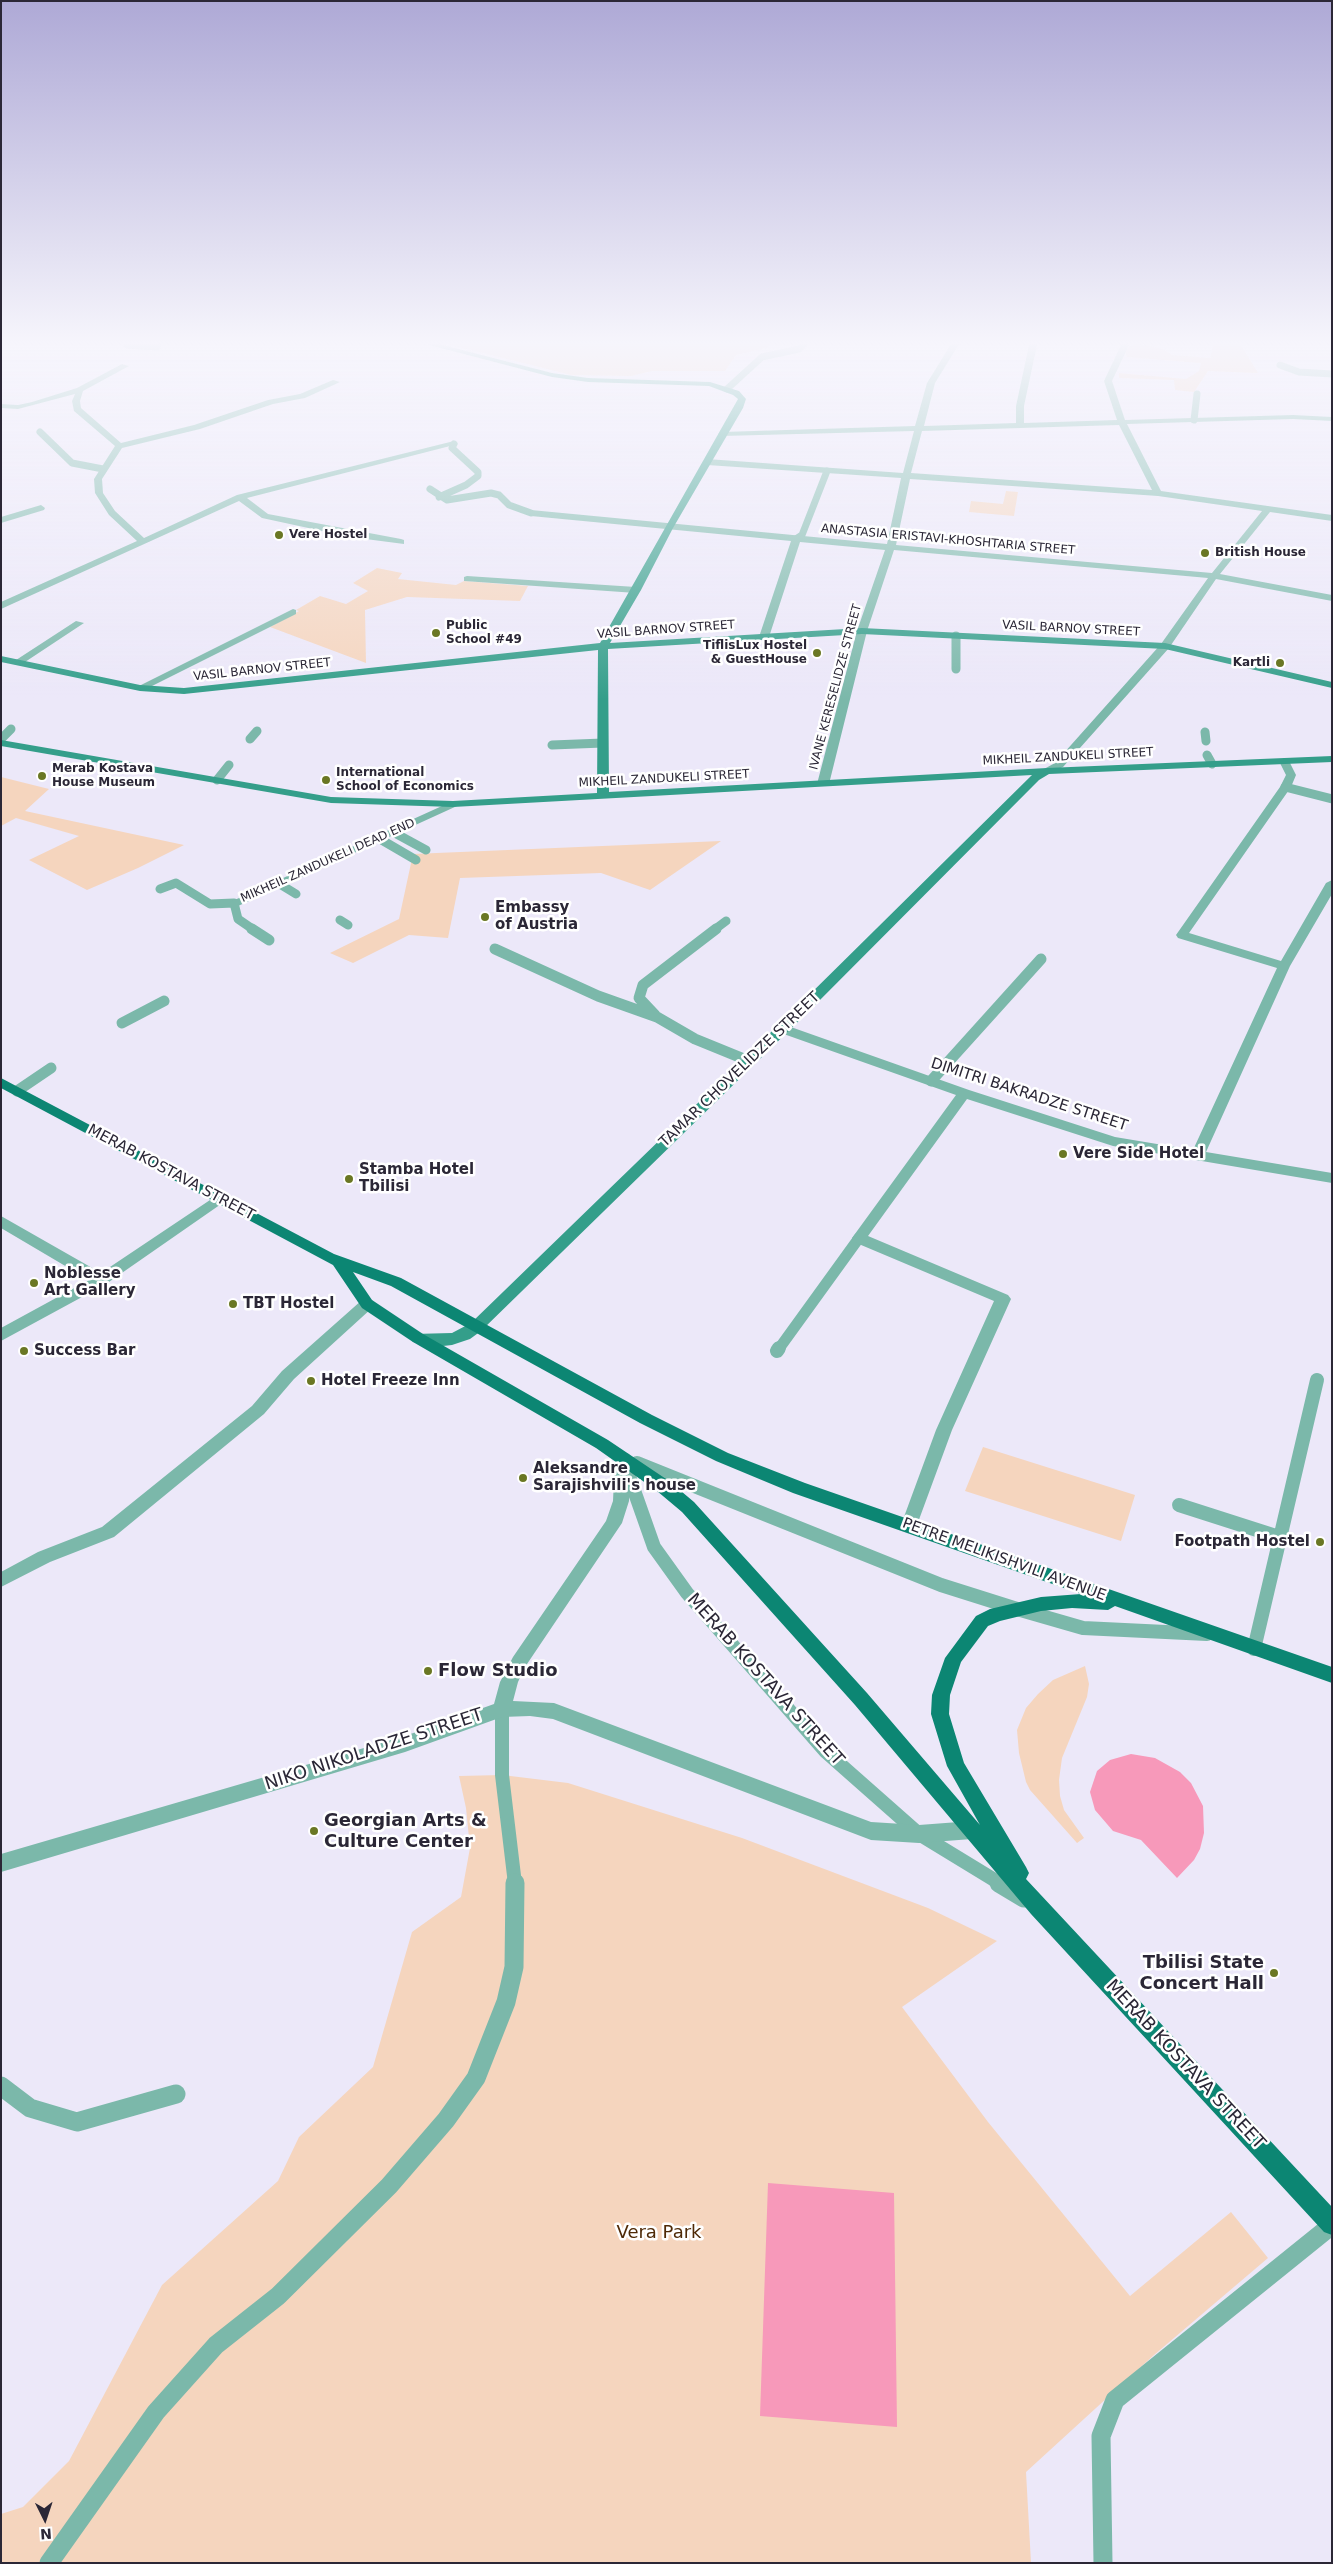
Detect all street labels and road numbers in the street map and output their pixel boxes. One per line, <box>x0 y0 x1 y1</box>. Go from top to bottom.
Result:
street label: ANASTASIA ERISTAVI-KHOSHTARIA STREET <box>820 522 1076 558</box>
street label: IVANE KERESELIDZE STREET <box>807 603 865 771</box>
street label: VASIL BARNOV STREET <box>597 618 735 642</box>
street label: VASIL BARNOV STREET <box>1002 618 1140 640</box>
street label: VASIL BARNOV STREET <box>193 656 331 684</box>
street label: MIKHEIL ZANDUKELI STREET <box>982 745 1154 769</box>
street label: MIKHEIL ZANDUKELI STREET <box>578 767 750 791</box>
street label: MIKHEIL ZANDUKELI DEAD END <box>239 816 417 906</box>
street label: TAMAR CHOVELIDZE STREET <box>656 989 824 1151</box>
street label: DIMITRI BAKRADZE STREET <box>928 1055 1130 1135</box>
street label: MERAB KOSTAVA STREET <box>84 1121 258 1225</box>
street label: PETRE MELIKISHVILI AVENUE <box>900 1515 1108 1605</box>
street label: MERAB KOSTAVA STREET <box>682 1590 848 1770</box>
street label: NIKO NIKOLADZE STREET <box>262 1705 486 1795</box>
street label: MERAB KOSTAVA STREET <box>1101 1976 1269 2154</box>

